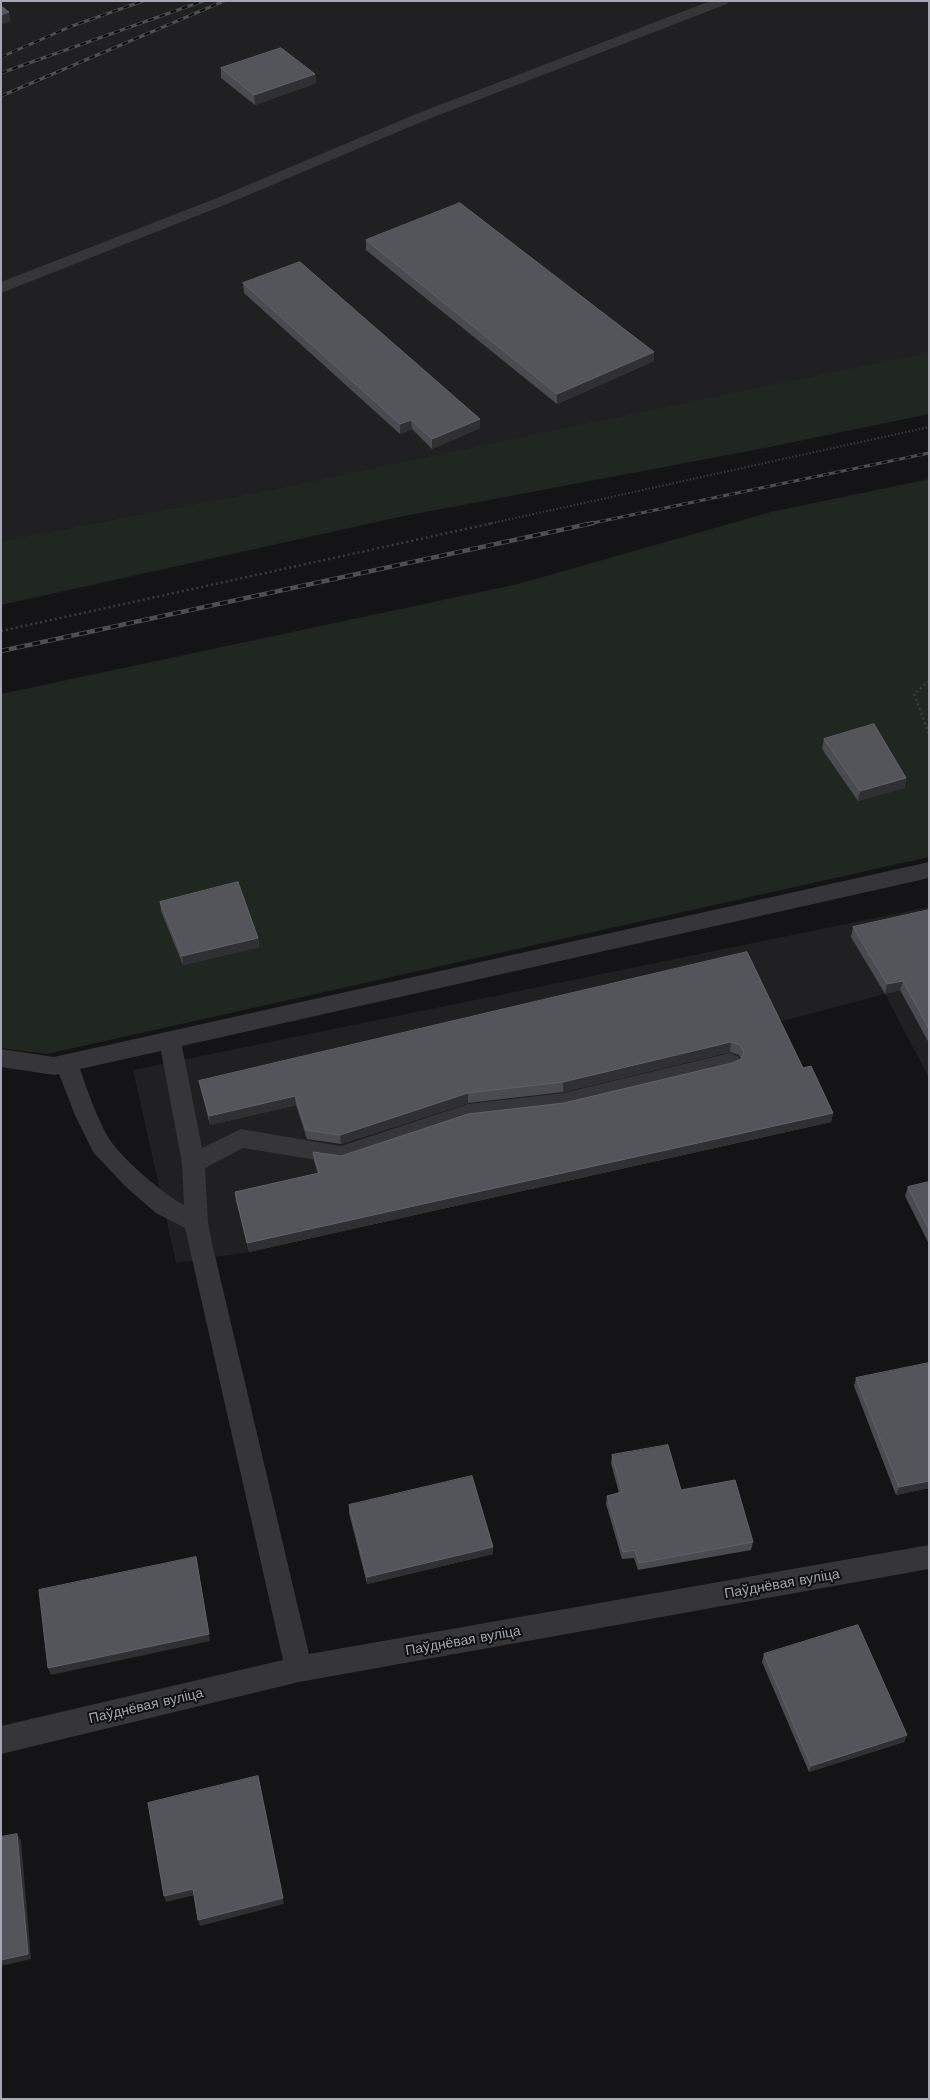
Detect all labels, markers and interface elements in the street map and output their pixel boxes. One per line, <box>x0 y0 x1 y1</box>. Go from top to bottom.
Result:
street label: Паўднёвая вуліца <box>723 1566 841 1602</box>
street label: Паўднёвая вуліца <box>404 1623 522 1659</box>
street label: Паўднёвая вуліца <box>87 1685 205 1727</box>

